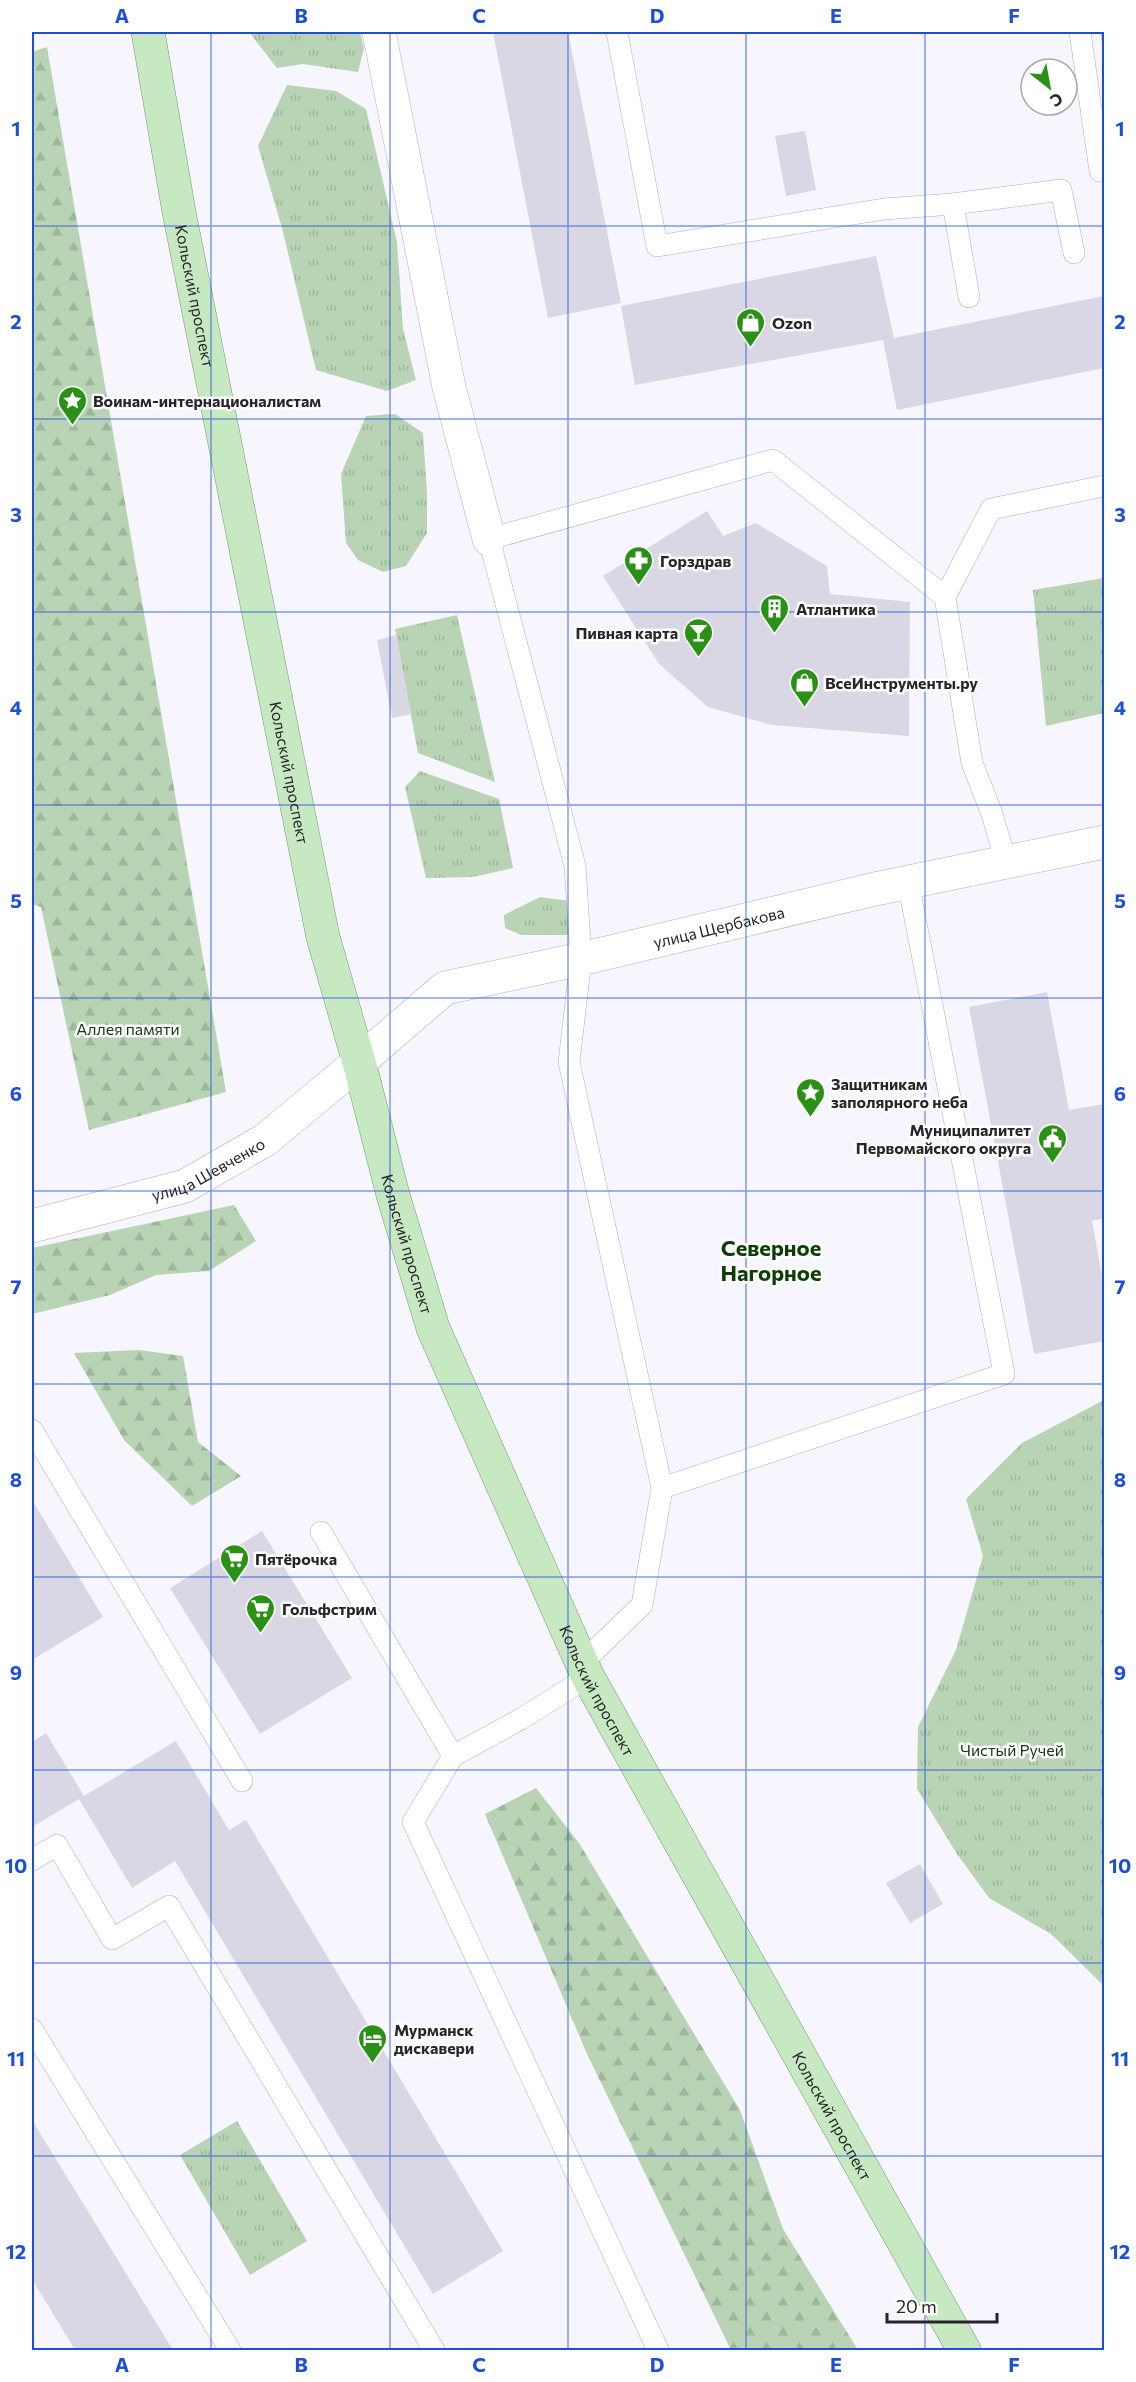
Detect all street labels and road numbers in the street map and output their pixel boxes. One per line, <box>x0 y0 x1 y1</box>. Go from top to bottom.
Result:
street label: Кольский проспект <box>172 223 219 369</box>
street label: Кольский проспект <box>267 700 314 846</box>
street label: улица Щербакова <box>651 901 786 951</box>
street label: улица Шевченко <box>149 1133 268 1204</box>
street label: Кольский проспект <box>378 1172 438 1316</box>
street label: Кольский проспект <box>556 1622 640 1759</box>
street label: Кольский проспект <box>789 2048 877 2183</box>

